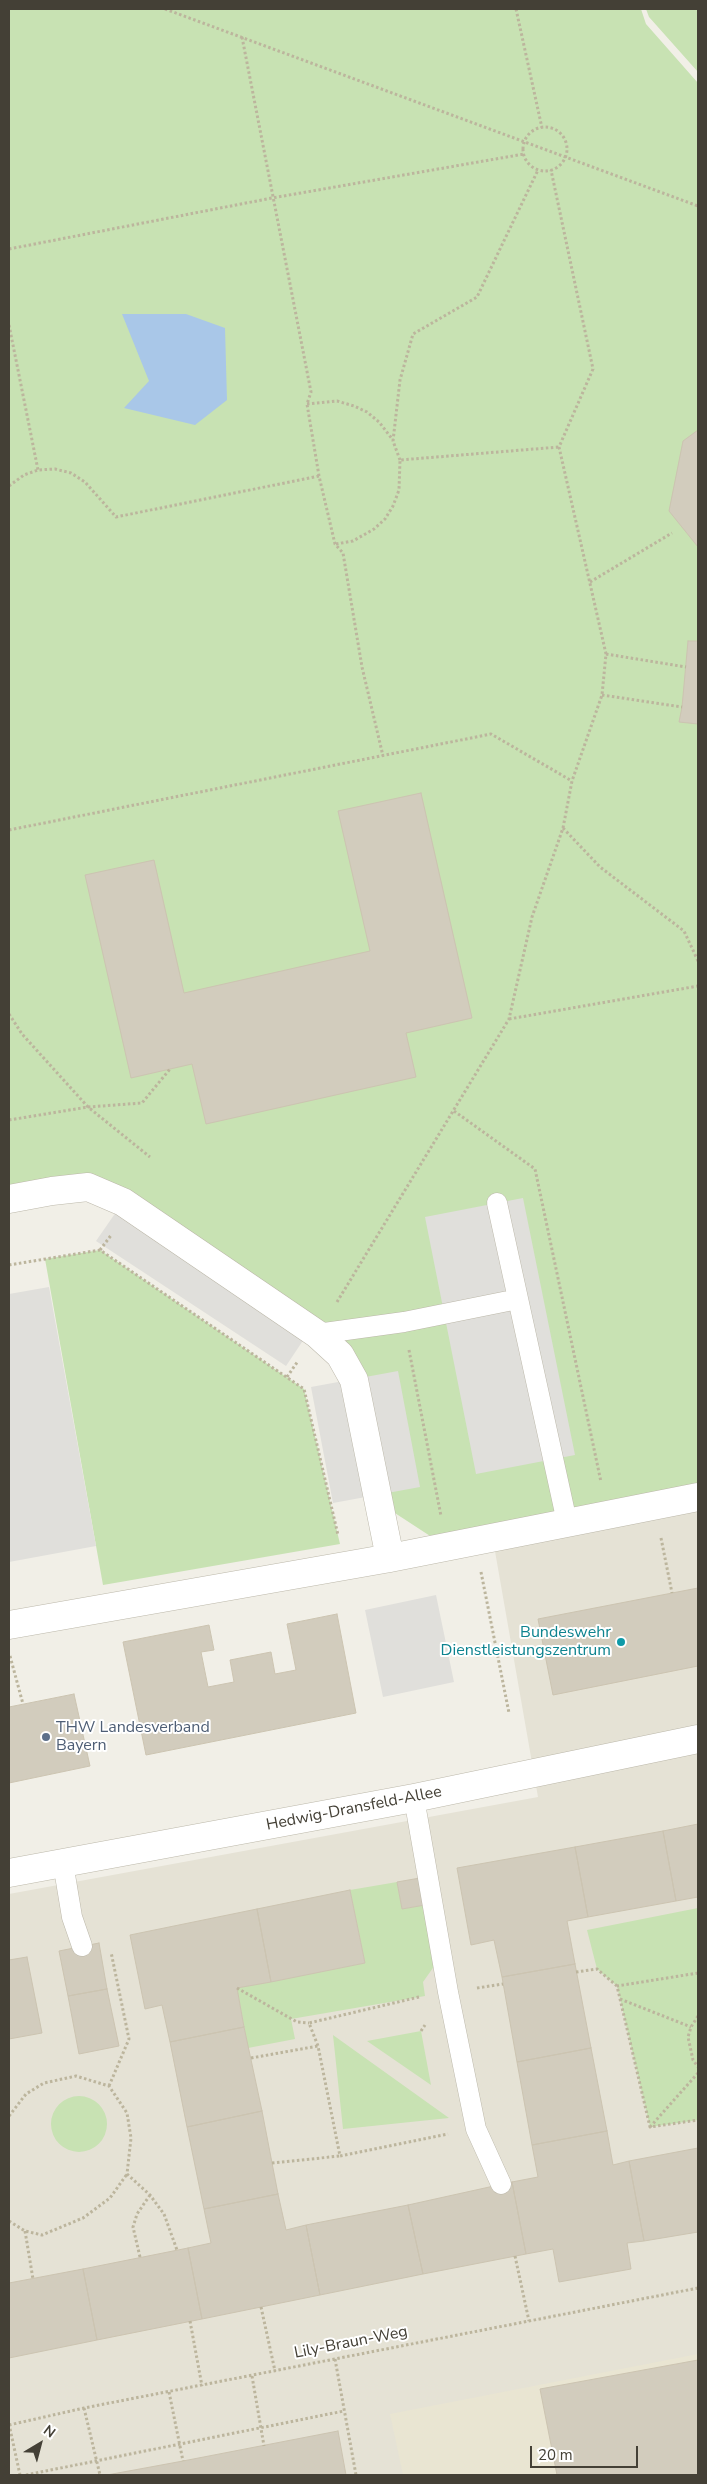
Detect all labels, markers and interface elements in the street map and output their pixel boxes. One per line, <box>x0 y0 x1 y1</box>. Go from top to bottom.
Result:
place label: Bundeswehr Dienstleistungszentrum <box>441 1623 611 1661</box>
marker: Bundeswehr Dienstleistungszentrum <box>615 1636 627 1648</box>
place label: THW Landesverband Bayern <box>56 1718 210 1756</box>
marker: THW Landesverband Bayern <box>40 1731 52 1743</box>
street label: Hedwig-Dransfeld-Allee <box>265 1783 443 1835</box>
street label: Lily-Braun-Weg <box>293 2323 409 2363</box>
north arrow <box>15 2419 65 2469</box>
text: N <box>39 2421 59 2442</box>
scale bar <box>532 2436 640 2468</box>
text: 20 m <box>538 2445 573 2465</box>

